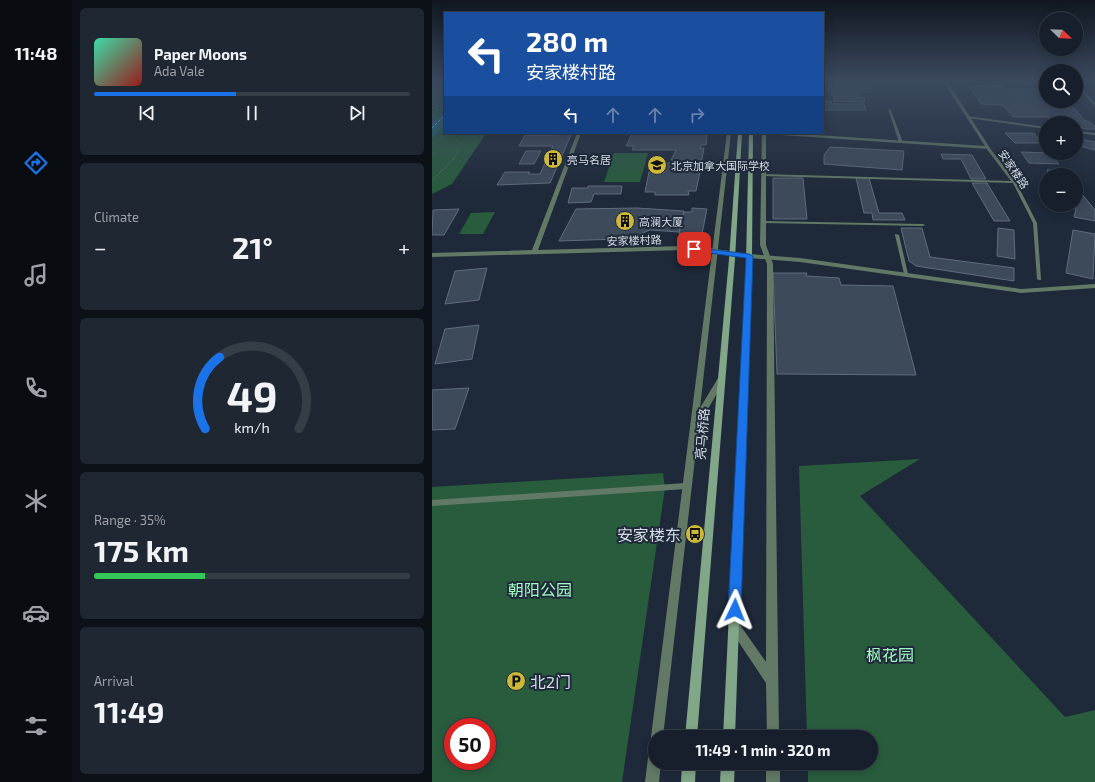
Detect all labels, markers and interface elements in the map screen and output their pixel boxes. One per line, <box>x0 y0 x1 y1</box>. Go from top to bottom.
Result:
north arrow <box>1039 12 1083 56</box>
map controls <box>1039 12 1083 212</box>
text: 280 m <box>526 24 608 58</box>
icon: left <box>460 28 512 80</box>
text: 11:48 <box>15 42 57 64</box>
text: Paper Moons <box>154 45 247 63</box>
text: 安家楼村路 <box>526 61 616 83</box>
text: Ada Vale <box>154 63 205 79</box>
button: search <box>1039 64 1083 108</box>
icon: previous <box>136 102 158 124</box>
icon: pause <box>241 102 263 124</box>
icon: next <box>346 102 368 124</box>
icon: left <box>560 104 582 126</box>
icon: ahead <box>602 104 624 126</box>
icon: ahead <box>644 104 666 126</box>
icon: right <box>686 104 708 126</box>
button: + <box>1039 116 1083 160</box>
street label: 安家楼路 <box>996 147 1032 191</box>
building icon: 亮马名居 <box>542 148 564 170</box>
icon: directions <box>22 149 50 177</box>
place label: 亮马名居 <box>567 153 611 166</box>
school or university icon: 北京加拿大国际学校 <box>646 154 668 176</box>
place label: 北京加拿大国际学校 <box>671 159 770 172</box>
button: − <box>1039 168 1083 212</box>
text: Climate <box>94 209 139 225</box>
building icon: 高澜大厦 <box>614 210 636 232</box>
place label: 高澜大厦 <box>639 215 683 228</box>
text: 21° <box>232 229 273 265</box>
pin <box>677 232 711 266</box>
street label: 安家楼村路 <box>606 233 662 247</box>
text: − <box>94 234 107 260</box>
text: + <box>398 234 410 260</box>
icon: arrive <box>683 238 705 260</box>
icon: music <box>22 261 50 289</box>
text: 49 <box>226 370 278 420</box>
icon: phone <box>22 374 50 402</box>
street label: 亮马桥路 <box>692 407 712 461</box>
text: km/h <box>234 419 270 436</box>
icon: climate <box>22 487 50 515</box>
text: Range · 35% <box>94 512 166 528</box>
bus stop icon: 安家楼东 <box>684 523 706 545</box>
place label: 安家楼东 <box>617 525 681 544</box>
text: 175 km <box>94 532 189 568</box>
park label: 朝阳公园 <box>508 580 572 599</box>
position arrow <box>714 589 756 631</box>
icon: car <box>22 599 50 627</box>
park label: 枫花园 <box>866 645 914 664</box>
parking icon: 北2门 <box>505 670 527 692</box>
place label: 北2门 <box>530 672 571 691</box>
text: Arrival <box>94 673 134 689</box>
text: 11:49 <box>94 693 164 729</box>
icon: filters <box>22 712 50 740</box>
speed limit sign: 50 <box>444 718 496 770</box>
text: 11:49 · 1 min · 320 m <box>696 741 830 759</box>

